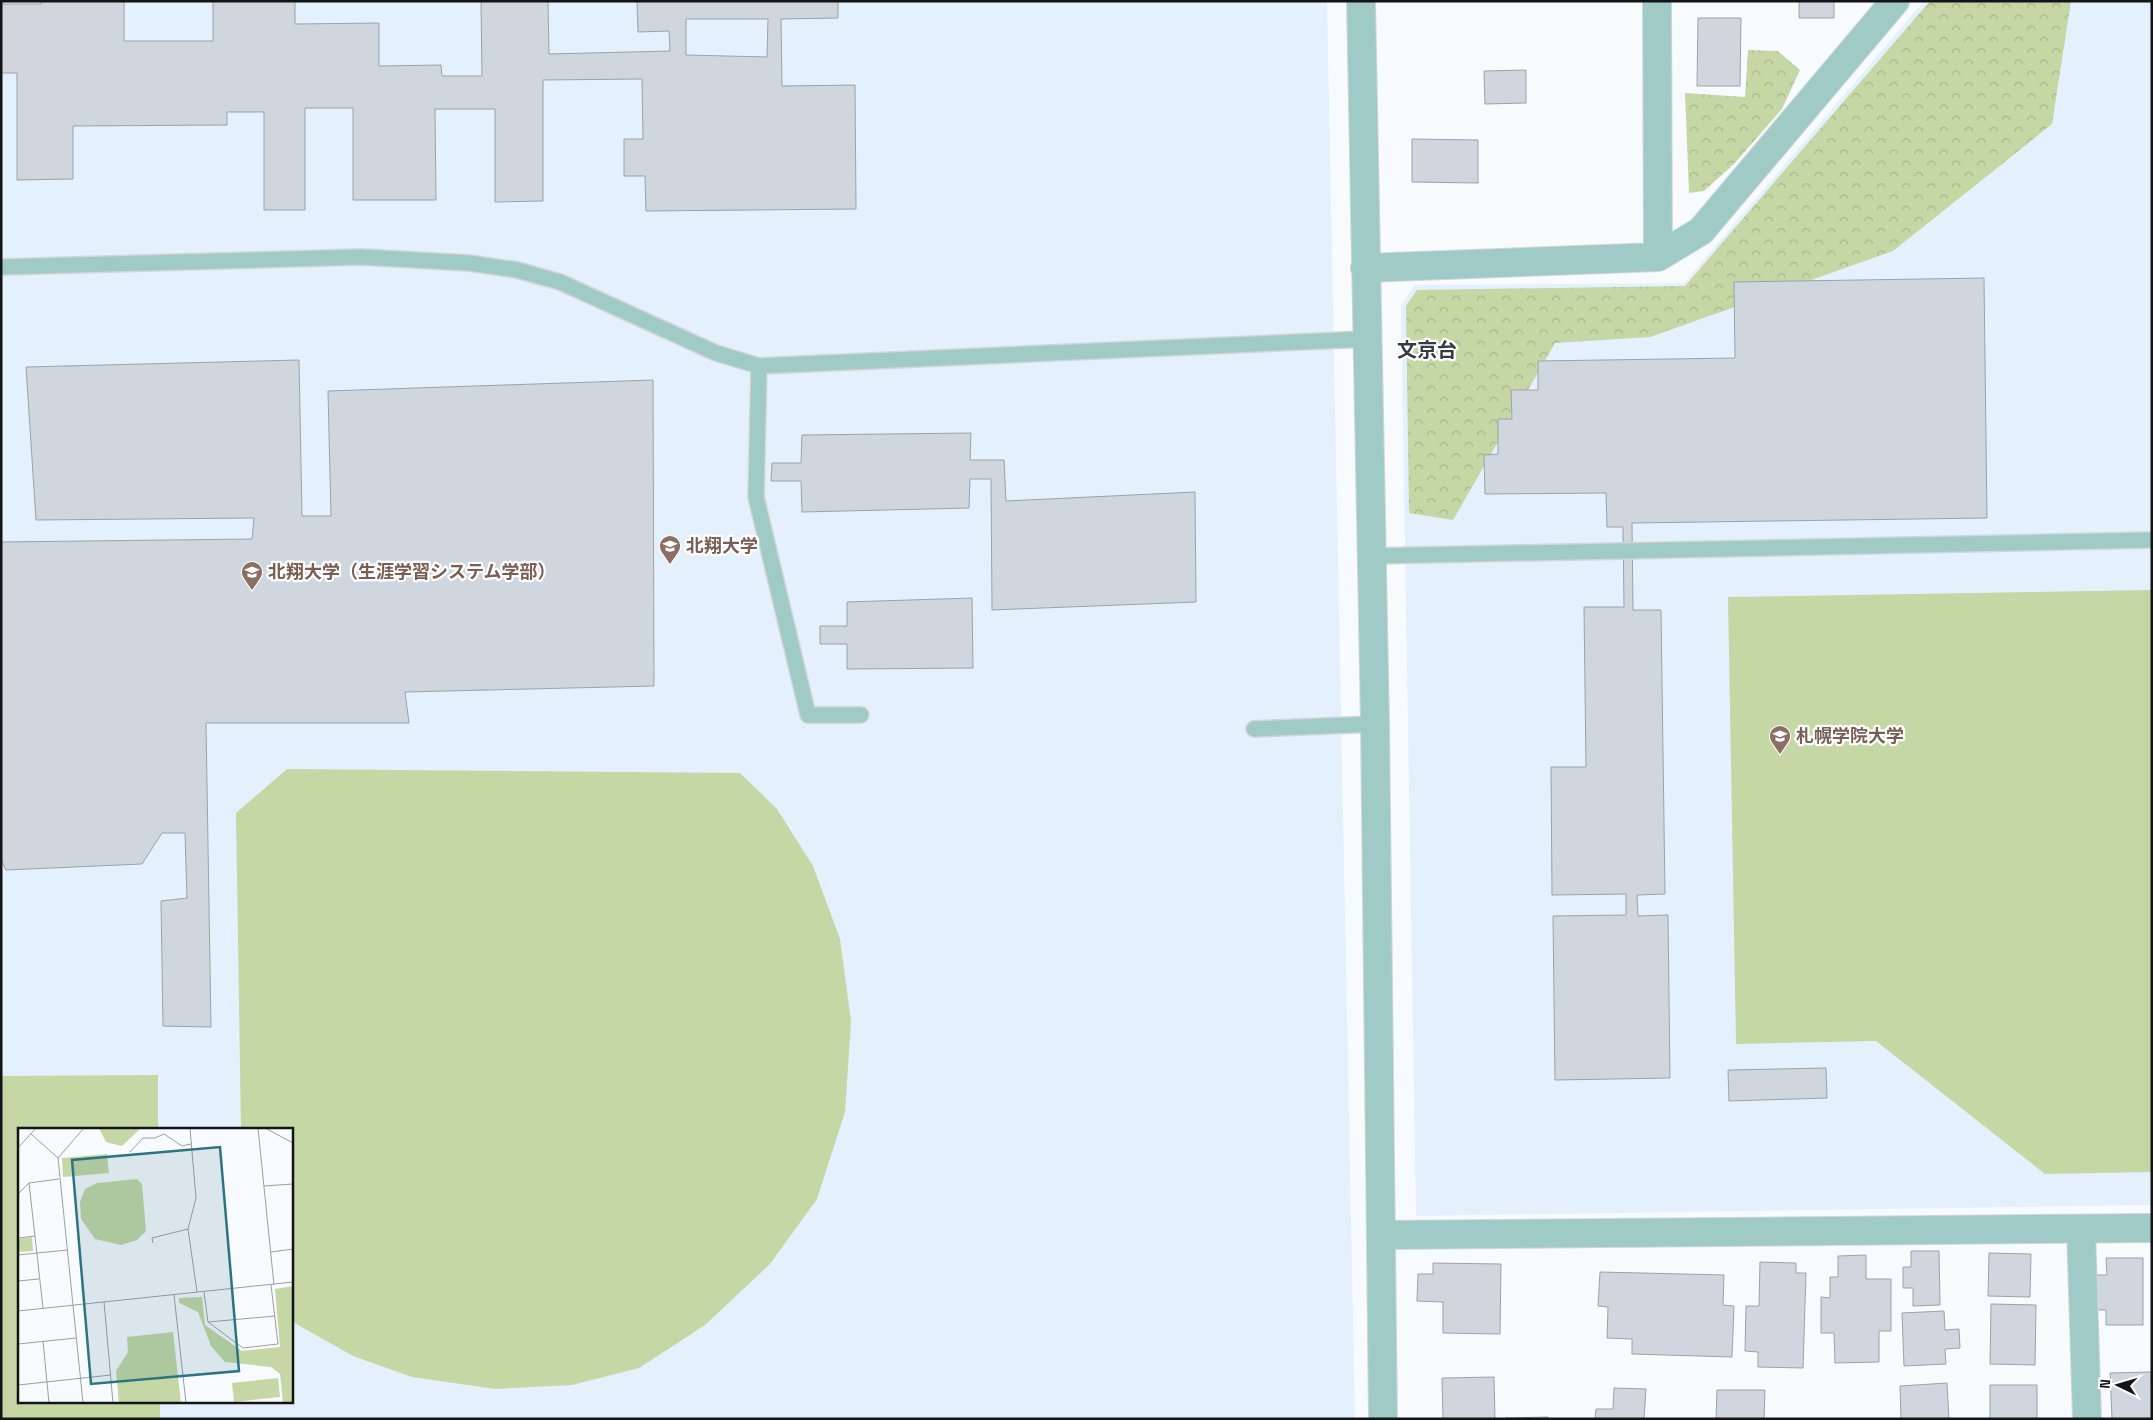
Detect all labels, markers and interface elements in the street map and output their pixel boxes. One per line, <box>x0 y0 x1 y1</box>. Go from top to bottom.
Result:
district label: 文京台 <box>1397 337 1457 363</box>
school or university icon: 北翔大学 <box>658 534 682 565</box>
place label: 北翔大学 <box>686 534 758 557</box>
school or university icon: 北翔大学（生涯学習システム学部） <box>240 560 264 591</box>
place label: 北翔大学（生涯学習システム学部） <box>268 560 555 583</box>
school or university icon: 札幌学院大学 <box>1768 724 1792 755</box>
place label: 札幌学院大学 <box>1796 724 1904 747</box>
inset map <box>18 1128 292 1402</box>
north arrow <box>2093 1360 2143 1410</box>
text: N <box>2096 1378 2114 1389</box>

